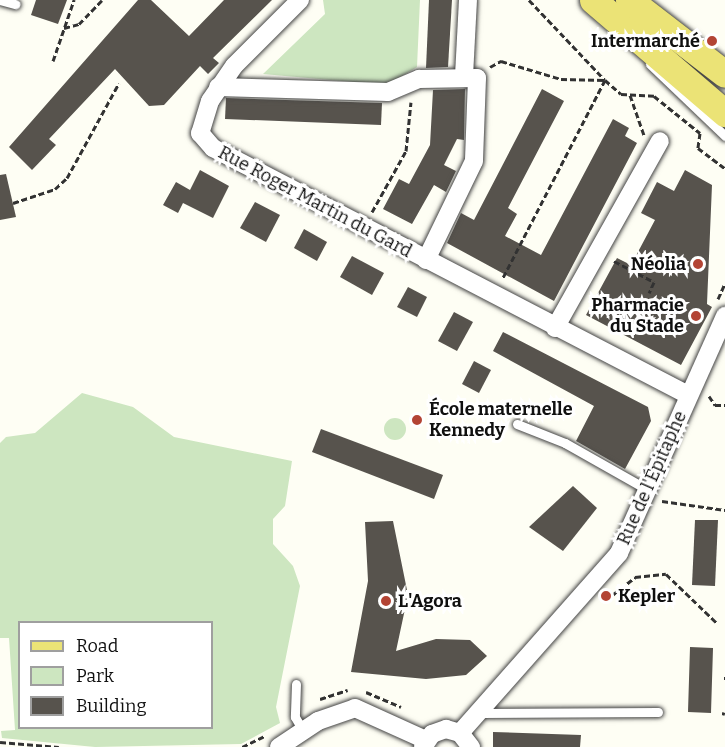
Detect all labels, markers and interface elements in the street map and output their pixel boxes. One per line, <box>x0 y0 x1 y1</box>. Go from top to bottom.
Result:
place label: Intermarché <box>591 30 700 52</box>
marker: Intermarché <box>705 34 719 48</box>
street label: Rue Roger Martin du Gard <box>215 142 415 262</box>
place label: Néolia <box>631 253 686 275</box>
marker: Néolia <box>691 257 705 271</box>
place label: Pharmacie du Stade <box>591 295 684 338</box>
marker: Pharmacie du Stade <box>689 309 703 323</box>
place label: École maternelle Kennedy <box>429 399 573 442</box>
street label: Rue de l'Épitaphe <box>613 408 691 548</box>
marker: École maternelle Kennedy <box>410 413 424 427</box>
place label: Kepler <box>618 585 675 607</box>
marker: Kepler <box>599 589 613 603</box>
place label: L'Agora <box>398 590 462 612</box>
marker: L'Agora <box>379 594 393 608</box>
legend <box>18 621 213 729</box>
text: Road <box>76 635 118 657</box>
text: Park <box>76 665 114 687</box>
text: Building <box>76 695 147 717</box>

